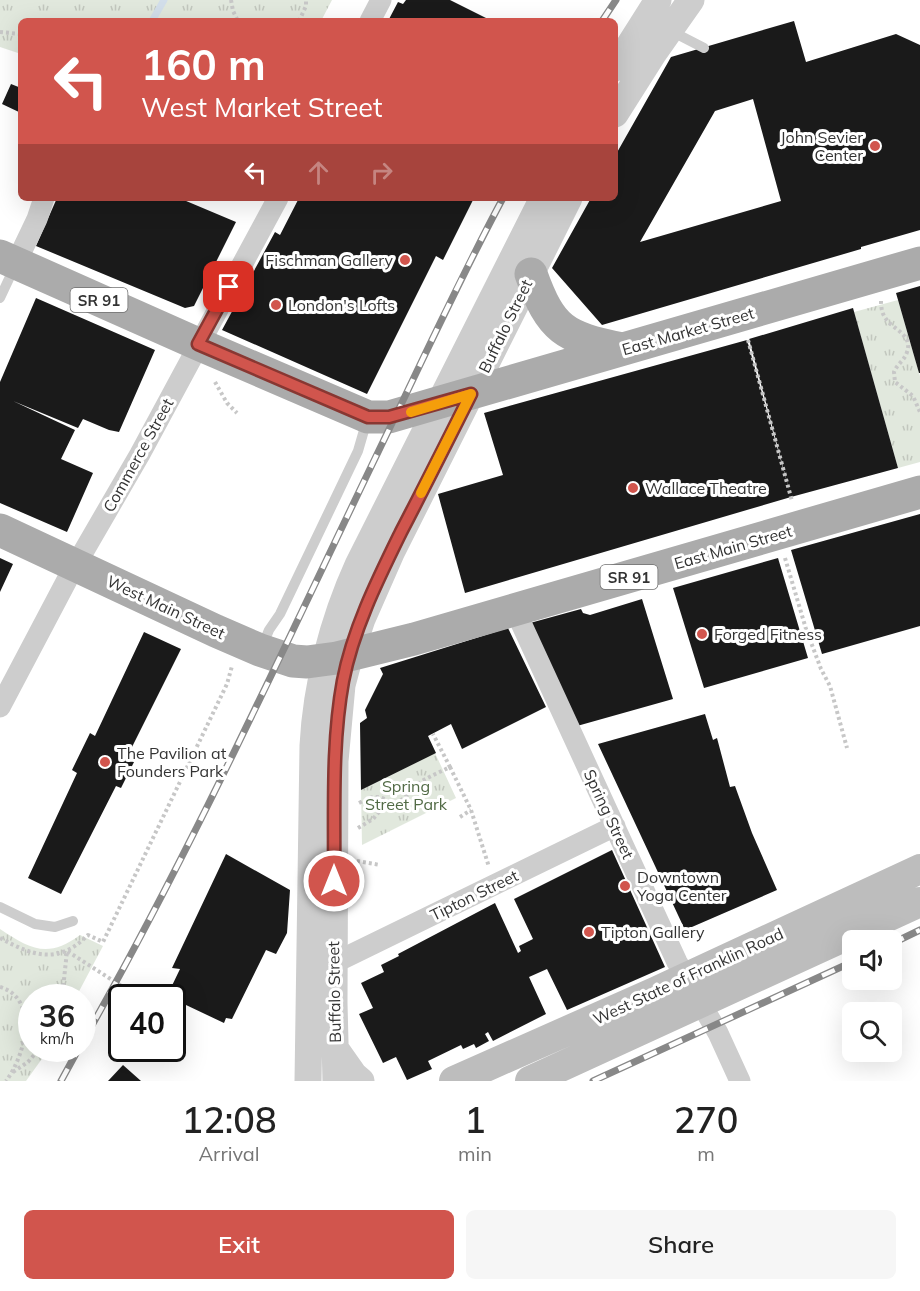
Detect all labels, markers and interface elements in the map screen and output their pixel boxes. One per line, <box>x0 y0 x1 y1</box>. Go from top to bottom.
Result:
text: 160 m <box>141 38 266 91</box>
icon: left <box>42 42 120 120</box>
text: West Market Street <box>141 90 382 124</box>
place label: John Sevier Center <box>780 127 863 165</box>
marker: John Sevier Center <box>868 139 882 153</box>
icon: left <box>239 156 272 189</box>
icon: ahead <box>302 156 335 189</box>
icon: right <box>365 156 398 189</box>
place label: Fischman Gallery <box>265 250 393 270</box>
marker: Fischman Gallery <box>398 253 412 267</box>
pin <box>203 261 254 312</box>
icon: arrive <box>212 270 245 303</box>
street label: Buffalo Street <box>474 276 536 376</box>
road number: SR 91 <box>70 288 128 312</box>
place label: London's Lofts <box>288 295 395 315</box>
marker: London's Lofts <box>269 298 283 312</box>
street label: East Market Street <box>620 302 757 359</box>
street label: Commerce Street <box>98 394 178 515</box>
place label: Wallace Theatre <box>645 478 767 498</box>
marker: Wallace Theatre <box>626 481 640 495</box>
street label: East Main Street <box>672 521 795 573</box>
road number: SR 91 <box>600 565 658 589</box>
street label: West Main Street <box>104 571 229 643</box>
place label: Forged Fitness <box>714 624 822 644</box>
marker: Forged Fitness <box>695 627 709 641</box>
place label: The Pavilion at Founders Park <box>117 743 227 781</box>
marker: The Pavilion at Founders Park <box>98 755 112 769</box>
street label: Spring Street <box>580 766 639 862</box>
park label: Spring Street Park <box>365 776 448 814</box>
position arrow <box>302 849 366 913</box>
street label: Tipton Street <box>427 865 522 925</box>
place label: Downtown Yoga Center <box>636 867 727 905</box>
marker: Downtown Yoga Center <box>618 879 632 893</box>
place label: Tipton Gallery <box>601 922 705 942</box>
street label: West State of Franklin Road <box>590 923 786 1029</box>
marker: Tipton Gallery <box>582 925 596 939</box>
map controls <box>842 930 902 1062</box>
button: sound <box>842 930 902 990</box>
street label: Buffalo Street <box>323 941 345 1043</box>
speed limit sign: 40 <box>108 984 186 1062</box>
text: 36 <box>39 997 75 1035</box>
button: search <box>842 1002 902 1062</box>
text: km/h <box>40 1029 74 1048</box>
text: 12:08 <box>182 1097 276 1142</box>
text: 1 <box>464 1097 486 1142</box>
text: 270 <box>674 1097 738 1142</box>
text: Arrival <box>198 1141 260 1166</box>
text: min <box>458 1141 492 1166</box>
text: m <box>697 1141 715 1166</box>
button: Exit <box>24 1210 454 1279</box>
button: Share <box>466 1210 896 1279</box>

